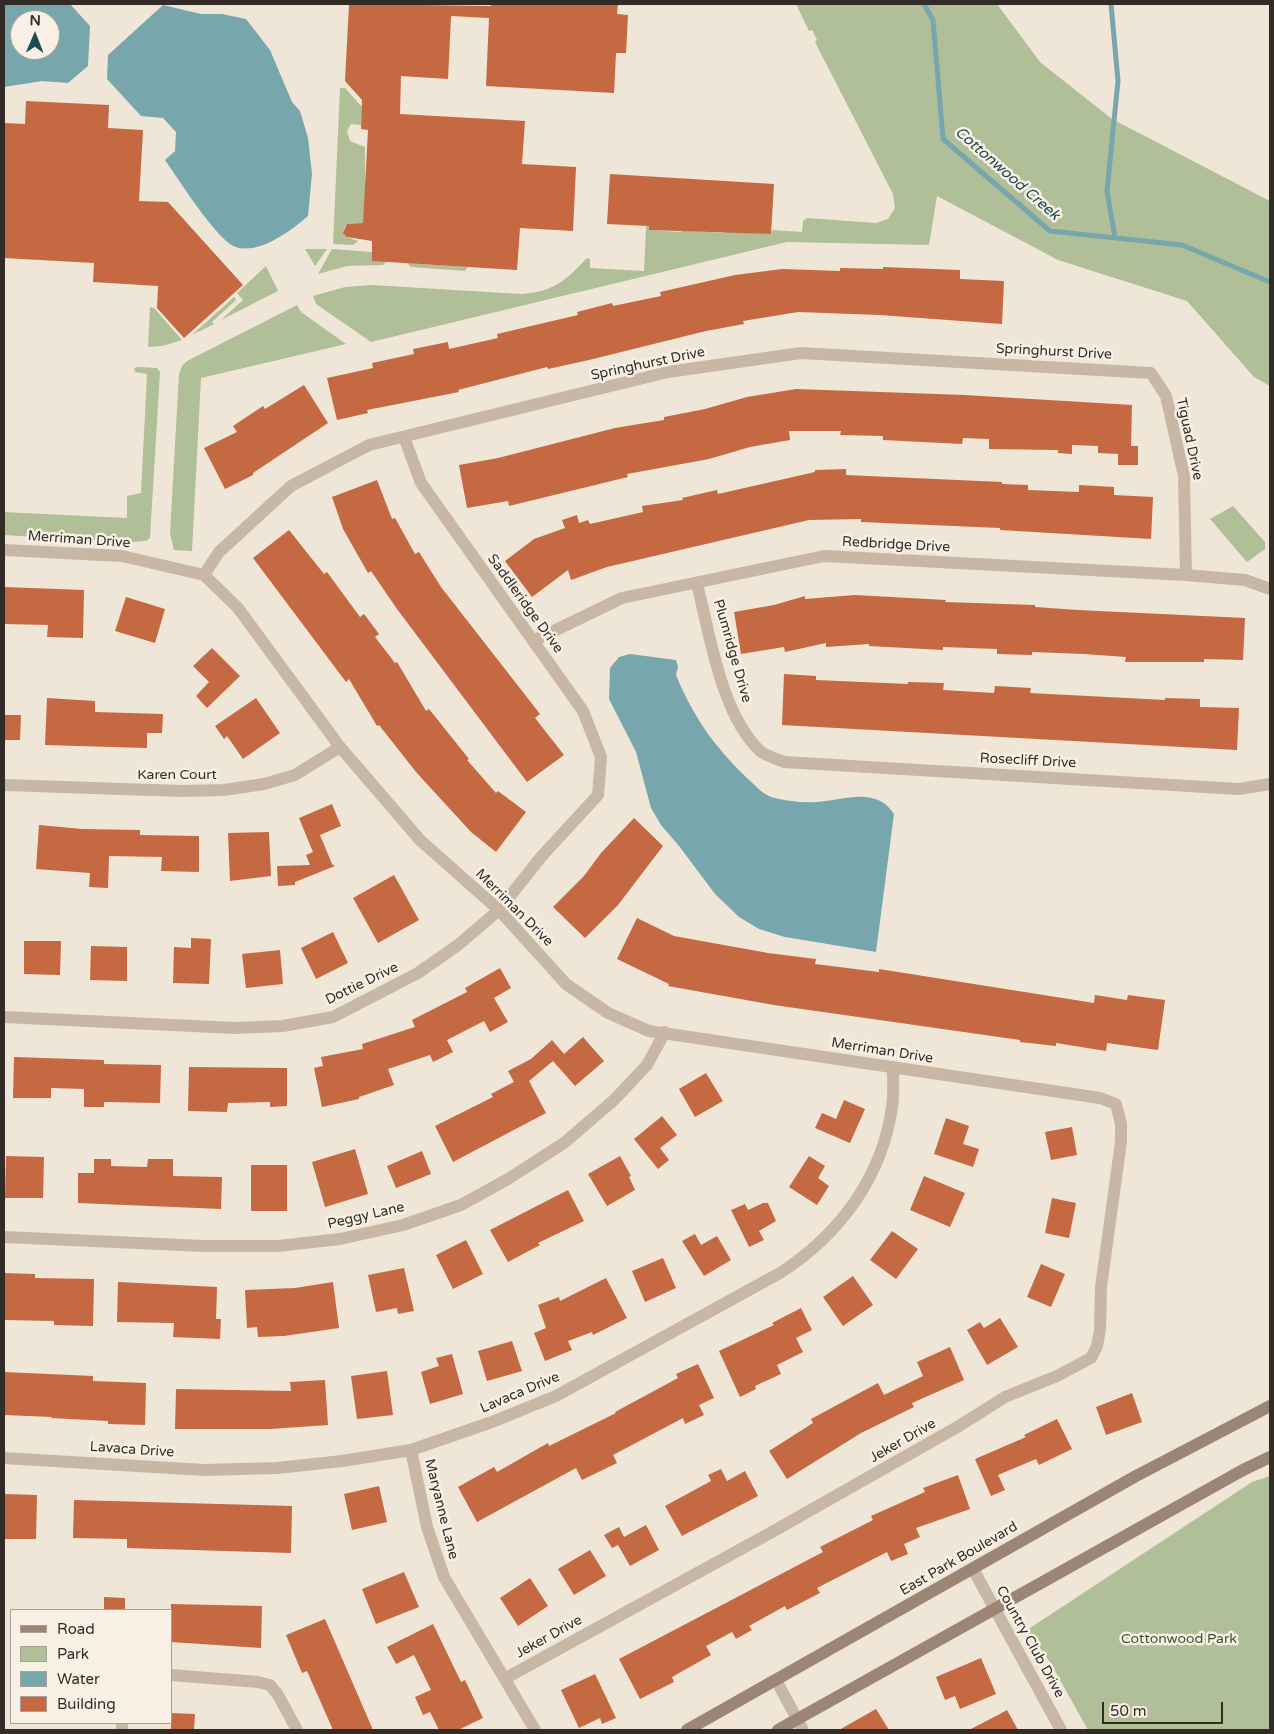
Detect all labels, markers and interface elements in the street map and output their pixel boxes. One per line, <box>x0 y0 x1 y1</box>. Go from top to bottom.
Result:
north arrow <box>10 10 60 60</box>
text: N <box>29 12 41 29</box>
water label: Cottonwood Creek <box>951 124 1063 224</box>
street label: Springhurst Drive <box>996 341 1112 363</box>
street label: Springhurst Drive <box>589 344 707 384</box>
street label: Tiguad Drive <box>1172 396 1206 482</box>
street label: Merriman Drive <box>27 528 131 552</box>
street label: Redbridge Drive <box>842 534 950 556</box>
street label: Saddleridge Drive <box>483 551 567 657</box>
street label: Plumridge Drive <box>709 597 755 705</box>
street label: Rosecliff Drive <box>979 750 1077 772</box>
street label: Karen Court <box>137 767 217 783</box>
street label: Merriman Drive <box>472 866 556 950</box>
street label: Dottie Drive <box>323 959 401 1009</box>
street label: Merriman Drive <box>830 1035 934 1067</box>
street label: Peggy Lane <box>326 1199 406 1233</box>
street label: Lavaca Drive <box>478 1369 562 1417</box>
street label: Jeker Drive <box>867 1415 939 1467</box>
street label: Lavaca Drive <box>89 1439 175 1461</box>
street label: Maryanne Lane <box>420 1457 462 1561</box>
street label: East Park Boulevard <box>897 1518 1021 1600</box>
street label: Country Club Drive <box>992 1583 1068 1701</box>
legend <box>10 1609 172 1724</box>
street label: Jeker Drive <box>513 1612 585 1662</box>
text: Road <box>57 1620 95 1638</box>
park label: Cottonwood Park <box>1121 1631 1237 1647</box>
text: Park <box>57 1645 89 1663</box>
text: Water <box>57 1670 100 1688</box>
scale bar <box>1104 1692 1225 1724</box>
text: Building <box>57 1695 116 1713</box>
text: 50 m <box>1110 1702 1147 1720</box>

